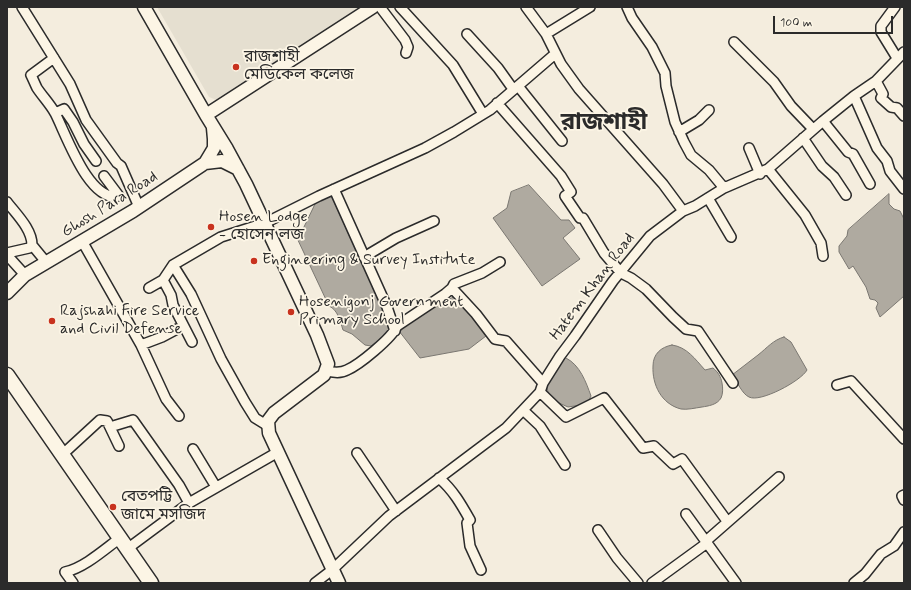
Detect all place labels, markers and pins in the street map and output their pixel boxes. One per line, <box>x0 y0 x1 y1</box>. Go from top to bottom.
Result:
place label: রাজশাহী মেডিকেল কলেজ <box>244 48 354 86</box>
marker: রাজশাহী মেডিকেল কলেজ <box>231 62 241 72</box>
place label: Hosen Lodge - হোসেন লজ <box>219 208 308 246</box>
marker: Hosen Lodge - হোসেন লজ <box>206 222 216 232</box>
place label: Engineering & Survey Institute <box>262 251 475 271</box>
marker: Engineering & Survey Institute <box>249 256 259 266</box>
place label: Hosenigonj Government Primary School <box>299 293 463 331</box>
place label: Rajshahi Fire Service and Civil Defense <box>60 302 199 340</box>
marker: Hosenigonj Government Primary School <box>286 307 296 317</box>
marker: Rajshahi Fire Service and Civil Defense <box>47 316 57 326</box>
place label: বেতপট্টি জামে মসজিদ <box>121 488 206 526</box>
marker: বেতপট্টি জামে মসজিদ <box>108 502 118 512</box>

